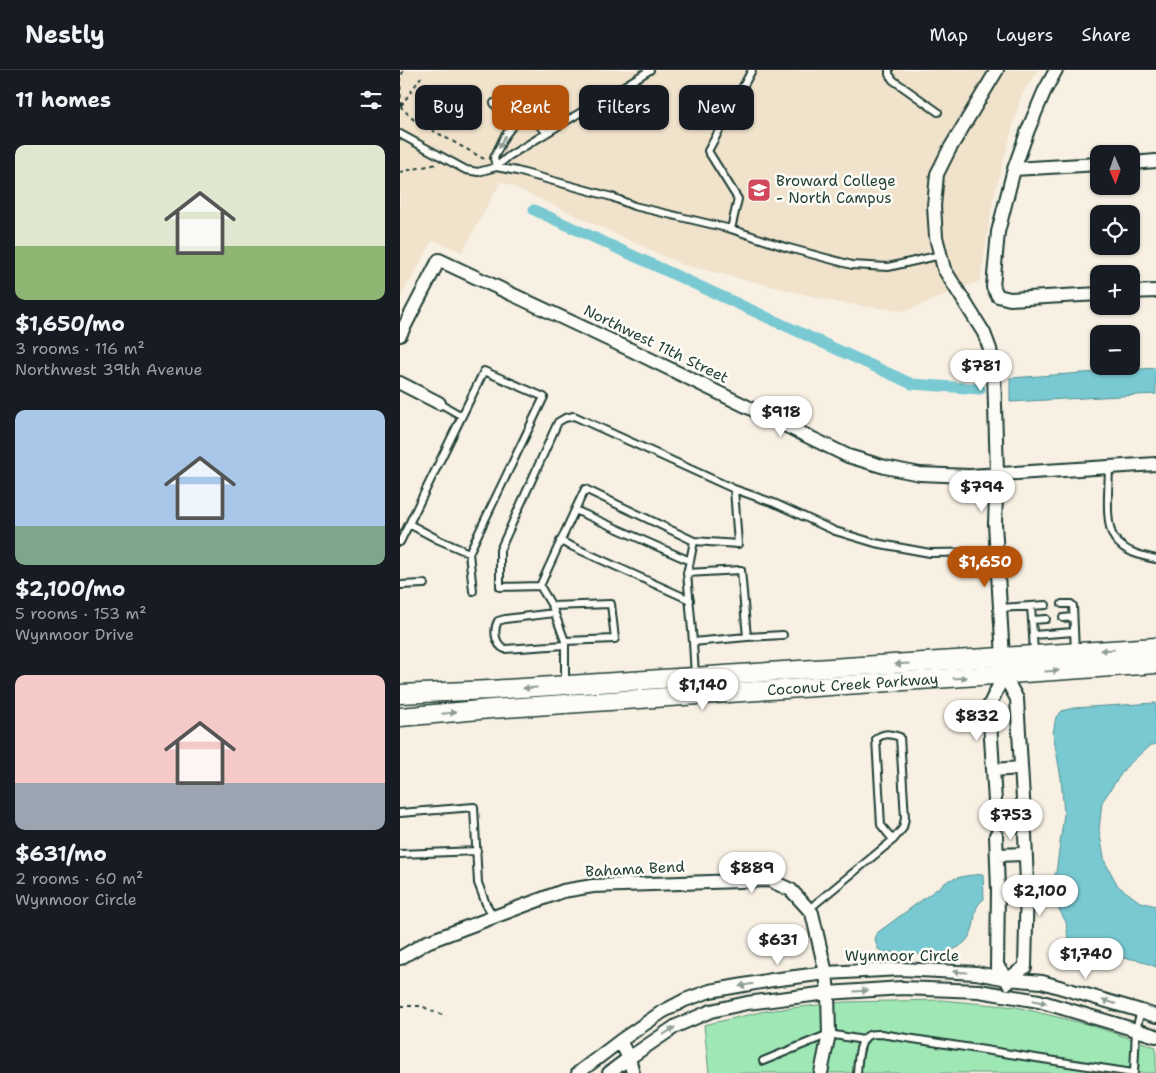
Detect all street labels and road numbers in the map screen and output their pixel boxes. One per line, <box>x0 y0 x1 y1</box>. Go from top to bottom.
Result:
street label: Northwest 11th Street <box>580 300 732 388</box>
street label: Coconut Creek Parkway <box>767 669 939 700</box>
street label: Bahama Bend <box>585 856 686 882</box>
street label: Wynmoor Circle <box>845 946 959 966</box>

